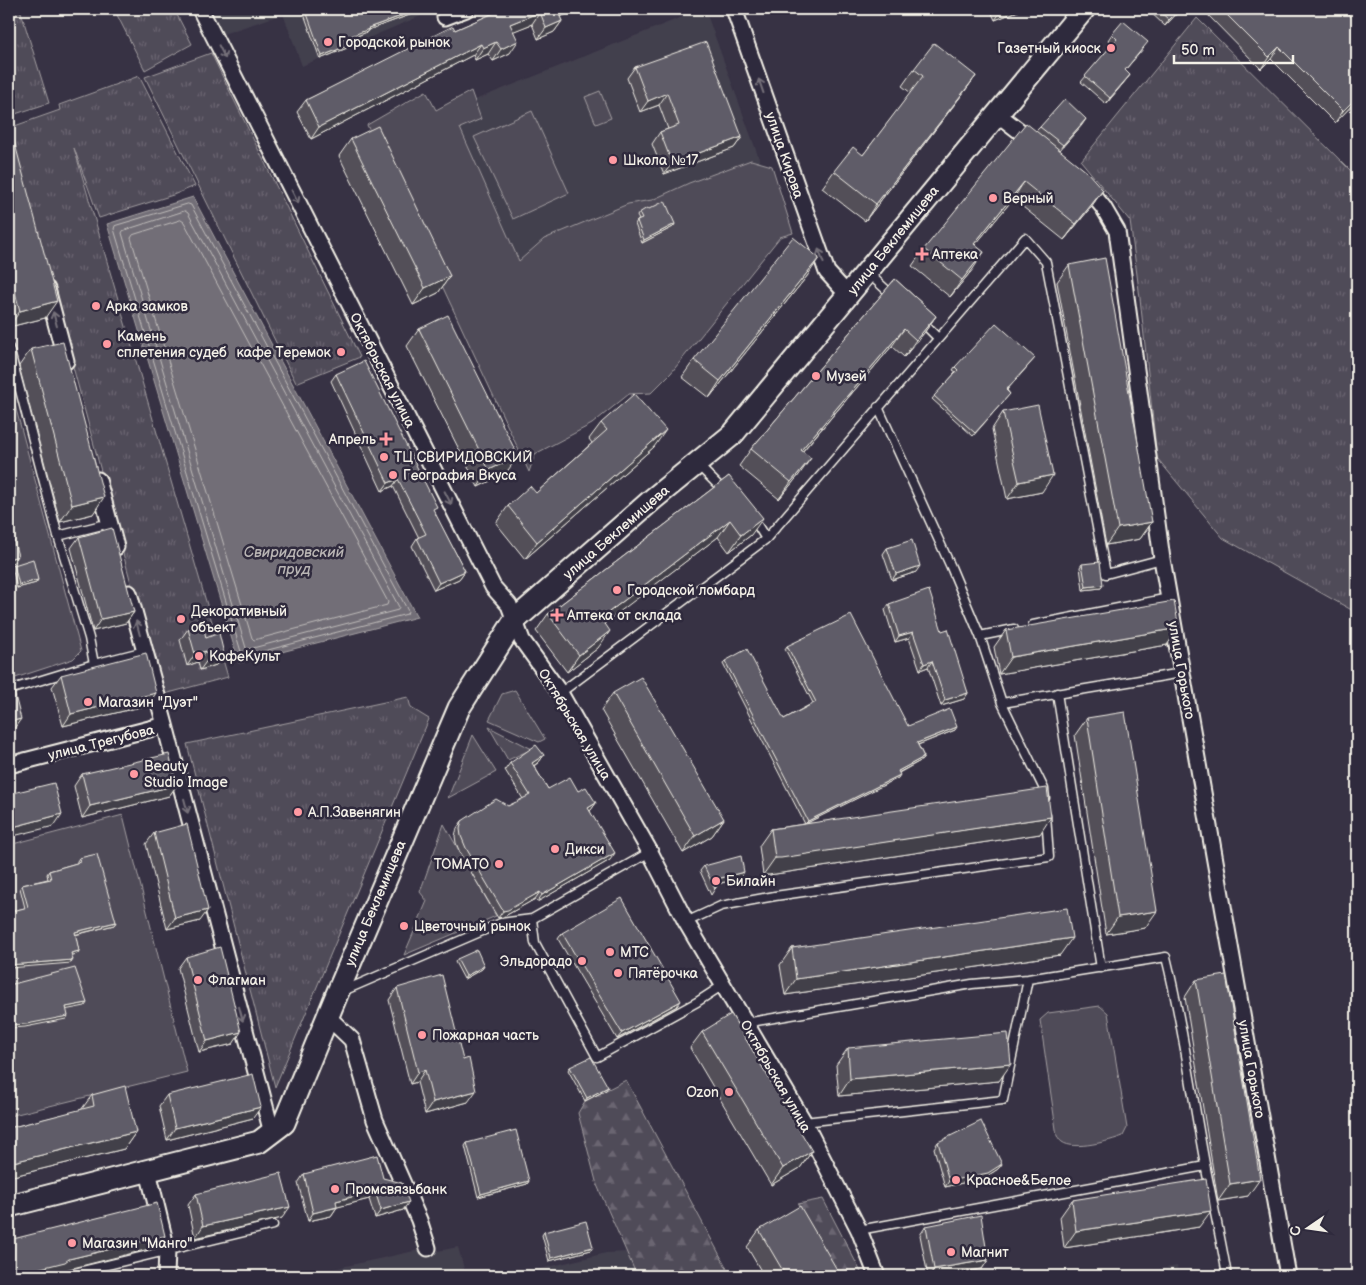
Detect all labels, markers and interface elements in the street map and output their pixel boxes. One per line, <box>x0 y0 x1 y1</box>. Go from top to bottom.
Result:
scale bar <box>1174 32 1292 64</box>
place label: Городской рынок <box>338 34 451 51</box>
marker: Городской рынок <box>322 36 334 48</box>
place label: Газетный киоск <box>997 40 1102 57</box>
text: 50 m <box>1181 41 1215 60</box>
marker: Газетный киоск <box>1105 42 1117 54</box>
one-way arrow <box>218 44 227 59</box>
one-way arrow <box>756 79 765 94</box>
street label: улица Кирова <box>762 110 807 201</box>
place label: Школа №17 <box>623 152 698 169</box>
marker: Школа №17 <box>607 154 619 166</box>
street label: улица Беклемищева <box>844 182 943 298</box>
one-way arrow <box>291 189 301 204</box>
place label: Верный <box>1003 190 1054 207</box>
marker: Верный <box>987 192 999 204</box>
place label: Аптека <box>931 246 979 263</box>
one-way arrow <box>816 248 825 264</box>
marker: Аптека <box>916 248 928 260</box>
place label: Арка замков <box>105 298 188 315</box>
marker: Арка замков <box>90 300 102 312</box>
street label: Октябрьская улица <box>346 310 419 431</box>
one-way arrow <box>49 311 59 327</box>
place label: Камень сплетения судеб <box>117 328 227 361</box>
marker: Камень сплетения судеб <box>101 338 113 350</box>
place label: кафе Теремок <box>237 344 332 361</box>
marker: кафе Теремок <box>335 346 347 358</box>
place label: Музей <box>826 368 867 385</box>
marker: Музей <box>810 370 822 382</box>
place label: Апрель <box>328 431 376 448</box>
marker: Апрель <box>380 433 392 445</box>
place label: ТЦ СВИРИДОВСКИЙ <box>394 449 532 466</box>
marker: ТЦ СВИРИДОВСКИЙ <box>378 451 390 463</box>
place label: География Вкуса <box>403 467 517 484</box>
marker: География Вкуса <box>387 469 399 481</box>
street label: улица Беклемищева <box>560 481 673 583</box>
one-way arrow <box>444 490 453 505</box>
water label: Свиридовский пруд <box>244 543 345 579</box>
place label: Городской ломбард <box>627 582 755 599</box>
marker: Городской ломбард <box>611 584 623 596</box>
place label: Декоративный объект <box>191 603 287 636</box>
place label: Аптека от склада <box>566 607 683 624</box>
marker: Аптека от склада <box>551 609 563 621</box>
marker: Декоративный объект <box>175 613 187 625</box>
one-way arrow <box>133 620 142 636</box>
street label: улица Горького <box>1165 620 1199 720</box>
place label: КофеКульт <box>209 648 281 665</box>
marker: КофеКульт <box>193 650 205 662</box>
street label: Октябрьская улица <box>535 665 615 784</box>
place label: Магазин "Дуэт" <box>98 694 198 711</box>
marker: Магазин "Дуэт" <box>82 696 94 708</box>
street label: улица Трегубова <box>46 721 157 764</box>
place label: Beauty Studio Image <box>144 758 228 791</box>
marker: Beauty Studio Image <box>128 768 140 780</box>
one-way arrow <box>182 798 191 814</box>
place label: А.П.Завенягин <box>307 804 401 821</box>
marker: А.П.Завенягин <box>292 806 304 818</box>
street label: улица Беклемищева <box>341 837 410 969</box>
place label: Дикси <box>565 841 605 858</box>
marker: Дикси <box>549 843 561 855</box>
place label: ТОМАТО <box>434 856 489 873</box>
marker: ТОМАТО <box>493 858 505 870</box>
place label: Билайн <box>726 873 776 890</box>
marker: Билайн <box>710 875 722 887</box>
place label: Цветочный рынок <box>414 918 532 935</box>
marker: Цветочный рынок <box>398 920 410 932</box>
place label: МТС <box>620 944 649 961</box>
marker: МТС <box>604 946 616 958</box>
place label: Эльдорадо <box>500 953 572 970</box>
marker: Эльдорадо <box>576 955 588 967</box>
place label: Пятёрочка <box>628 965 699 982</box>
marker: Пятёрочка <box>612 967 624 979</box>
place label: Флагман <box>208 972 266 989</box>
marker: Флагман <box>192 974 204 986</box>
one-way arrow <box>236 1006 246 1022</box>
street label: Октябрьская улица <box>736 1017 815 1136</box>
street label: улица Горького <box>1235 1019 1269 1119</box>
place label: Пожарная часть <box>432 1027 539 1044</box>
marker: Пожарная часть <box>416 1029 428 1041</box>
place label: Ozon <box>686 1084 719 1101</box>
marker: Ozon <box>723 1086 735 1098</box>
place label: Красное&Белое <box>966 1172 1071 1189</box>
marker: Красное&Белое <box>950 1174 962 1186</box>
place label: Промсвязьбанк <box>345 1181 447 1198</box>
marker: Промсвязьбанк <box>329 1183 341 1195</box>
north arrow <box>1284 1202 1334 1252</box>
text: С <box>1286 1224 1305 1237</box>
place label: Магазин "Манго" <box>82 1235 192 1252</box>
marker: Магазин "Манго" <box>66 1237 78 1249</box>
place label: Магнит <box>961 1244 1009 1261</box>
marker: Магнит <box>945 1246 957 1258</box>

